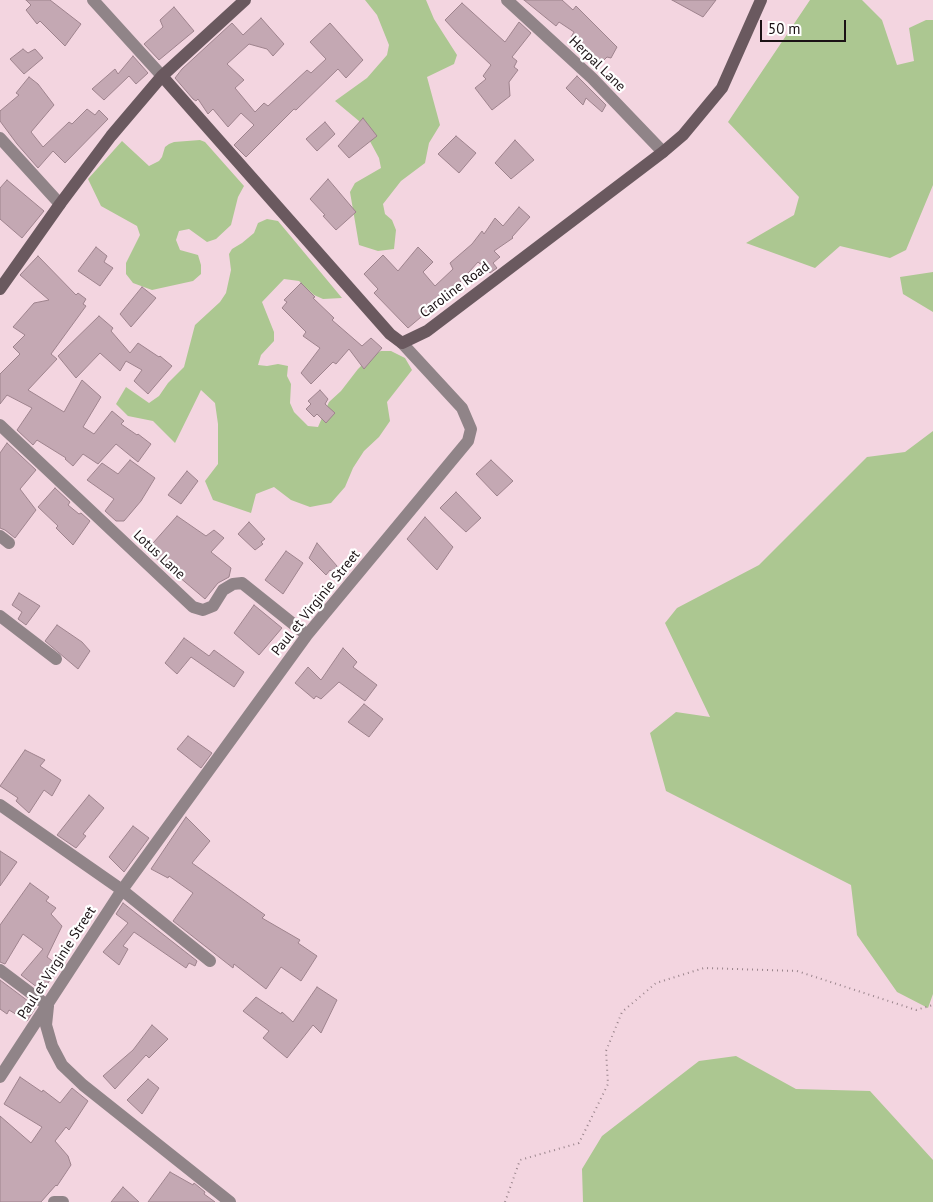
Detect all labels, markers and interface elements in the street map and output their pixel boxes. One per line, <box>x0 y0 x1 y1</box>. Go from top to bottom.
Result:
scale bar <box>763 10 849 42</box>
text: 50 m <box>768 19 801 38</box>
street label: Herpal Lane <box>565 33 629 95</box>
street label: Caroline Road <box>417 258 493 322</box>
street label: Lotus Lane <box>130 527 188 583</box>
street label: Paul et Virginie Street <box>268 547 364 659</box>
street label: Paul et Virginie Street <box>14 903 100 1023</box>

